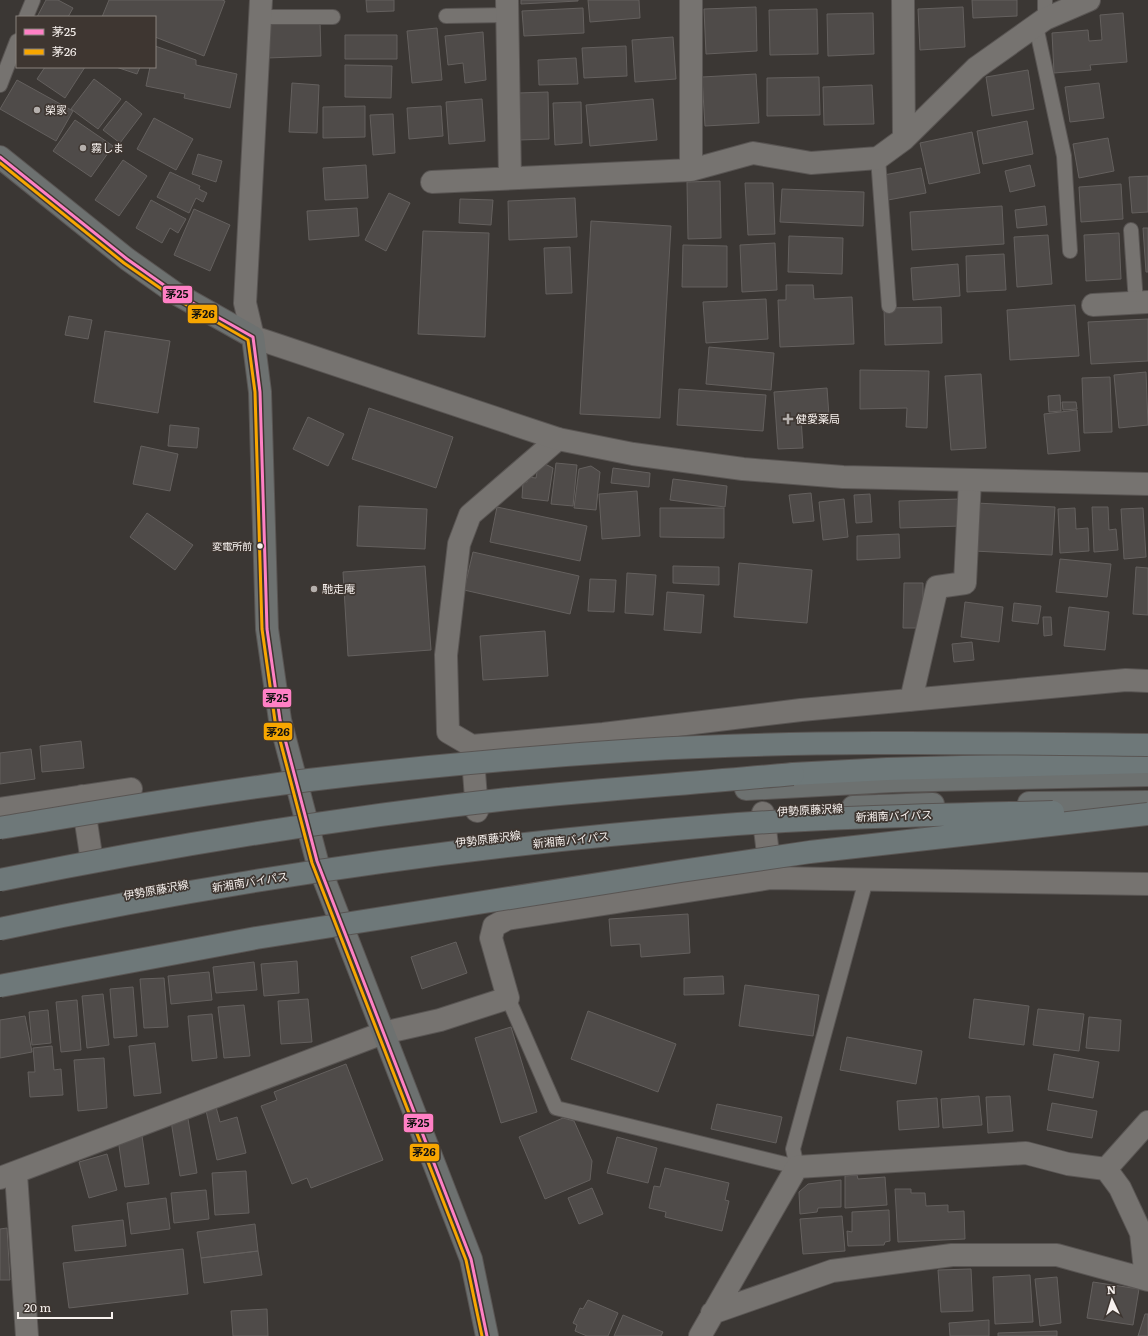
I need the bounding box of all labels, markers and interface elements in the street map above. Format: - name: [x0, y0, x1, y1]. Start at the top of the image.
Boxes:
- legend: [16, 16, 156, 68]
- text: 茅25: [52, 22, 76, 40]
- text: 茅26: [52, 42, 77, 60]
- place label: 榮家: [45, 101, 67, 117]
- marker: 榮家: [32, 105, 42, 115]
- place label: 霧しま: [91, 139, 124, 155]
- marker: 霧しま: [78, 143, 88, 153]
- line badge: 茅25: [162, 285, 193, 304]
- text: 茅25: [166, 285, 188, 301]
- line badge: 茅26: [187, 304, 218, 324]
- text: 茅26: [191, 305, 215, 321]
- place label: 健愛薬局: [796, 410, 840, 426]
- marker: 健愛薬局: [783, 414, 793, 424]
- place label: 変電所前: [212, 538, 252, 553]
- marker: 変電所前: [255, 541, 265, 551]
- place label: 馳走庵: [322, 580, 355, 596]
- marker: 馳走庵: [309, 584, 319, 594]
- line badge: 茅25: [262, 688, 292, 708]
- text: 茅25: [266, 689, 288, 705]
- line badge: 茅26: [263, 722, 293, 741]
- text: 茅26: [266, 723, 290, 739]
- street label: 伊勢原藤沢線: [777, 799, 843, 819]
- street label: 新湘南バイパス: [855, 806, 933, 824]
- street label: 伊勢原藤沢線: [454, 826, 522, 850]
- street label: 新湘南バイパス: [532, 827, 610, 851]
- street label: 新湘南バイパス: [211, 867, 289, 895]
- street label: 伊勢原藤沢線: [122, 875, 190, 903]
- line badge: 茅25: [403, 1113, 434, 1133]
- text: 茅25: [407, 1114, 429, 1130]
- line badge: 茅26: [409, 1143, 440, 1162]
- text: 茅26: [412, 1143, 436, 1159]
- north arrow: [1092, 1280, 1132, 1320]
- text: N: [1106, 1281, 1116, 1297]
- scale bar: [18, 1294, 112, 1320]
- text: 20 m: [24, 1298, 51, 1316]

